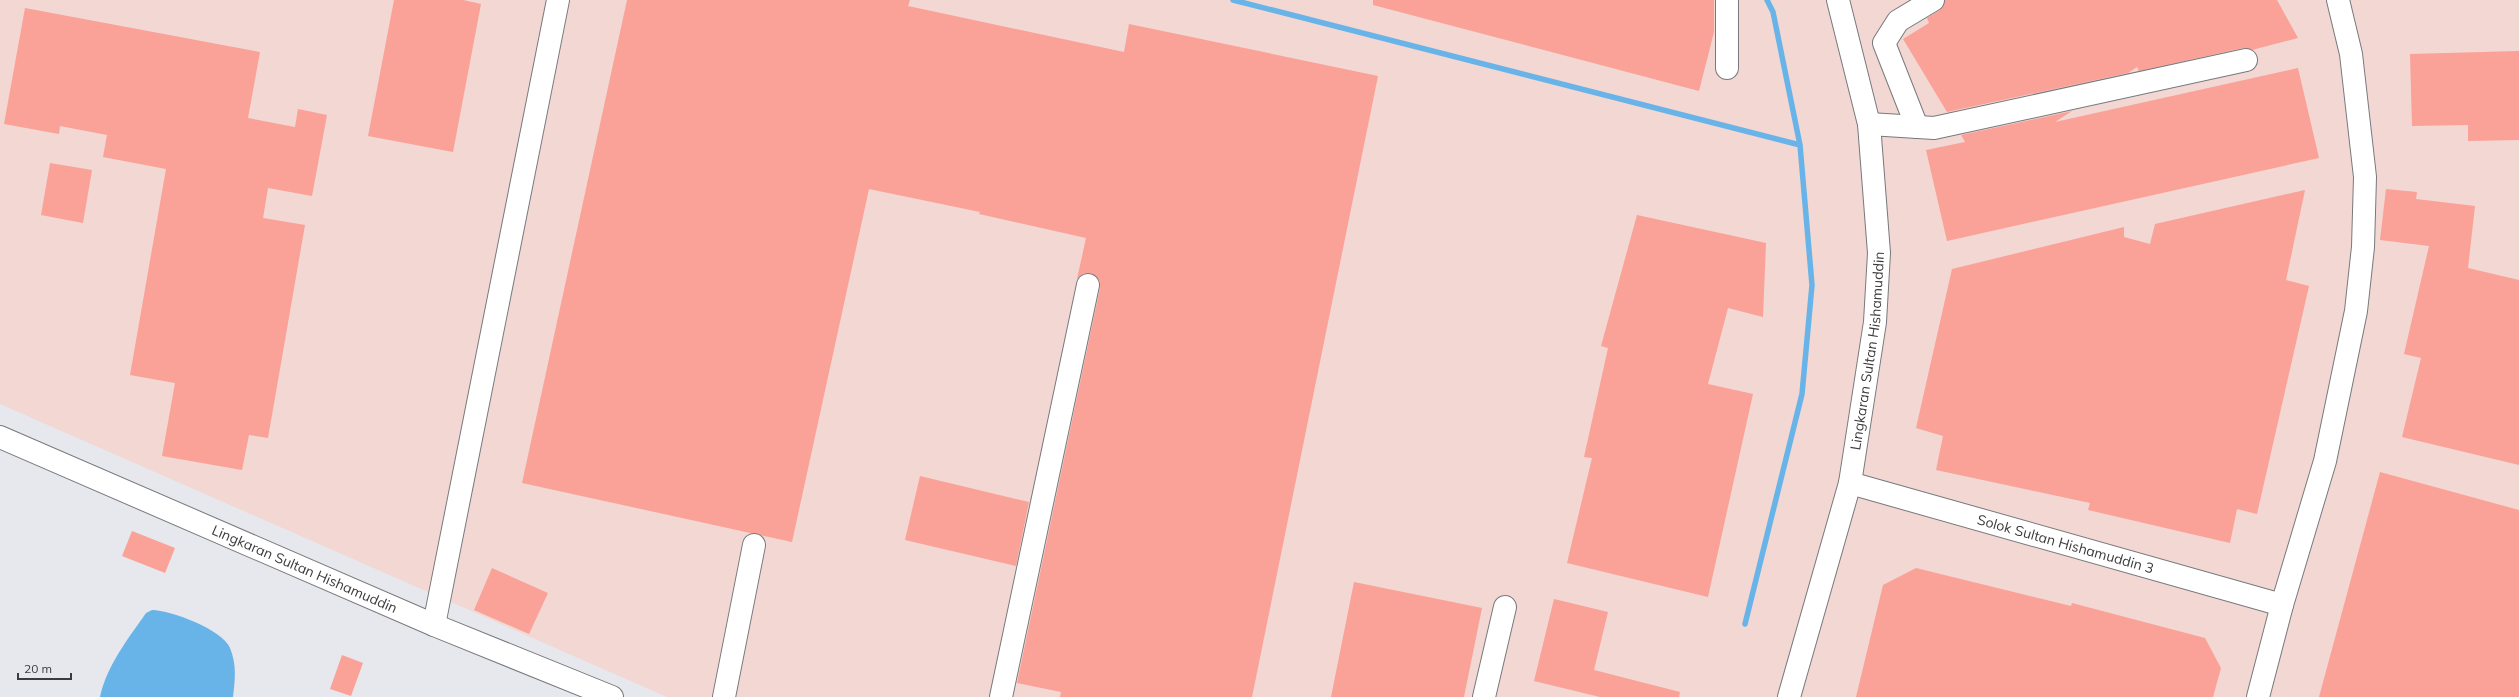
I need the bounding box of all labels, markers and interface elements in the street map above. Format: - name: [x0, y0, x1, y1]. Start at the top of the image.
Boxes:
- street label: Lingkaran Sultan Hishamuddin: [1846, 251, 1888, 451]
- street label: Solok Sultan Hishamuddin 3: [1975, 510, 2156, 577]
- street label: Lingkaran Sultan Hishamuddin: [209, 521, 400, 617]
- scale bar: [18, 655, 71, 681]
- text: 20 m: [24, 661, 52, 676]

